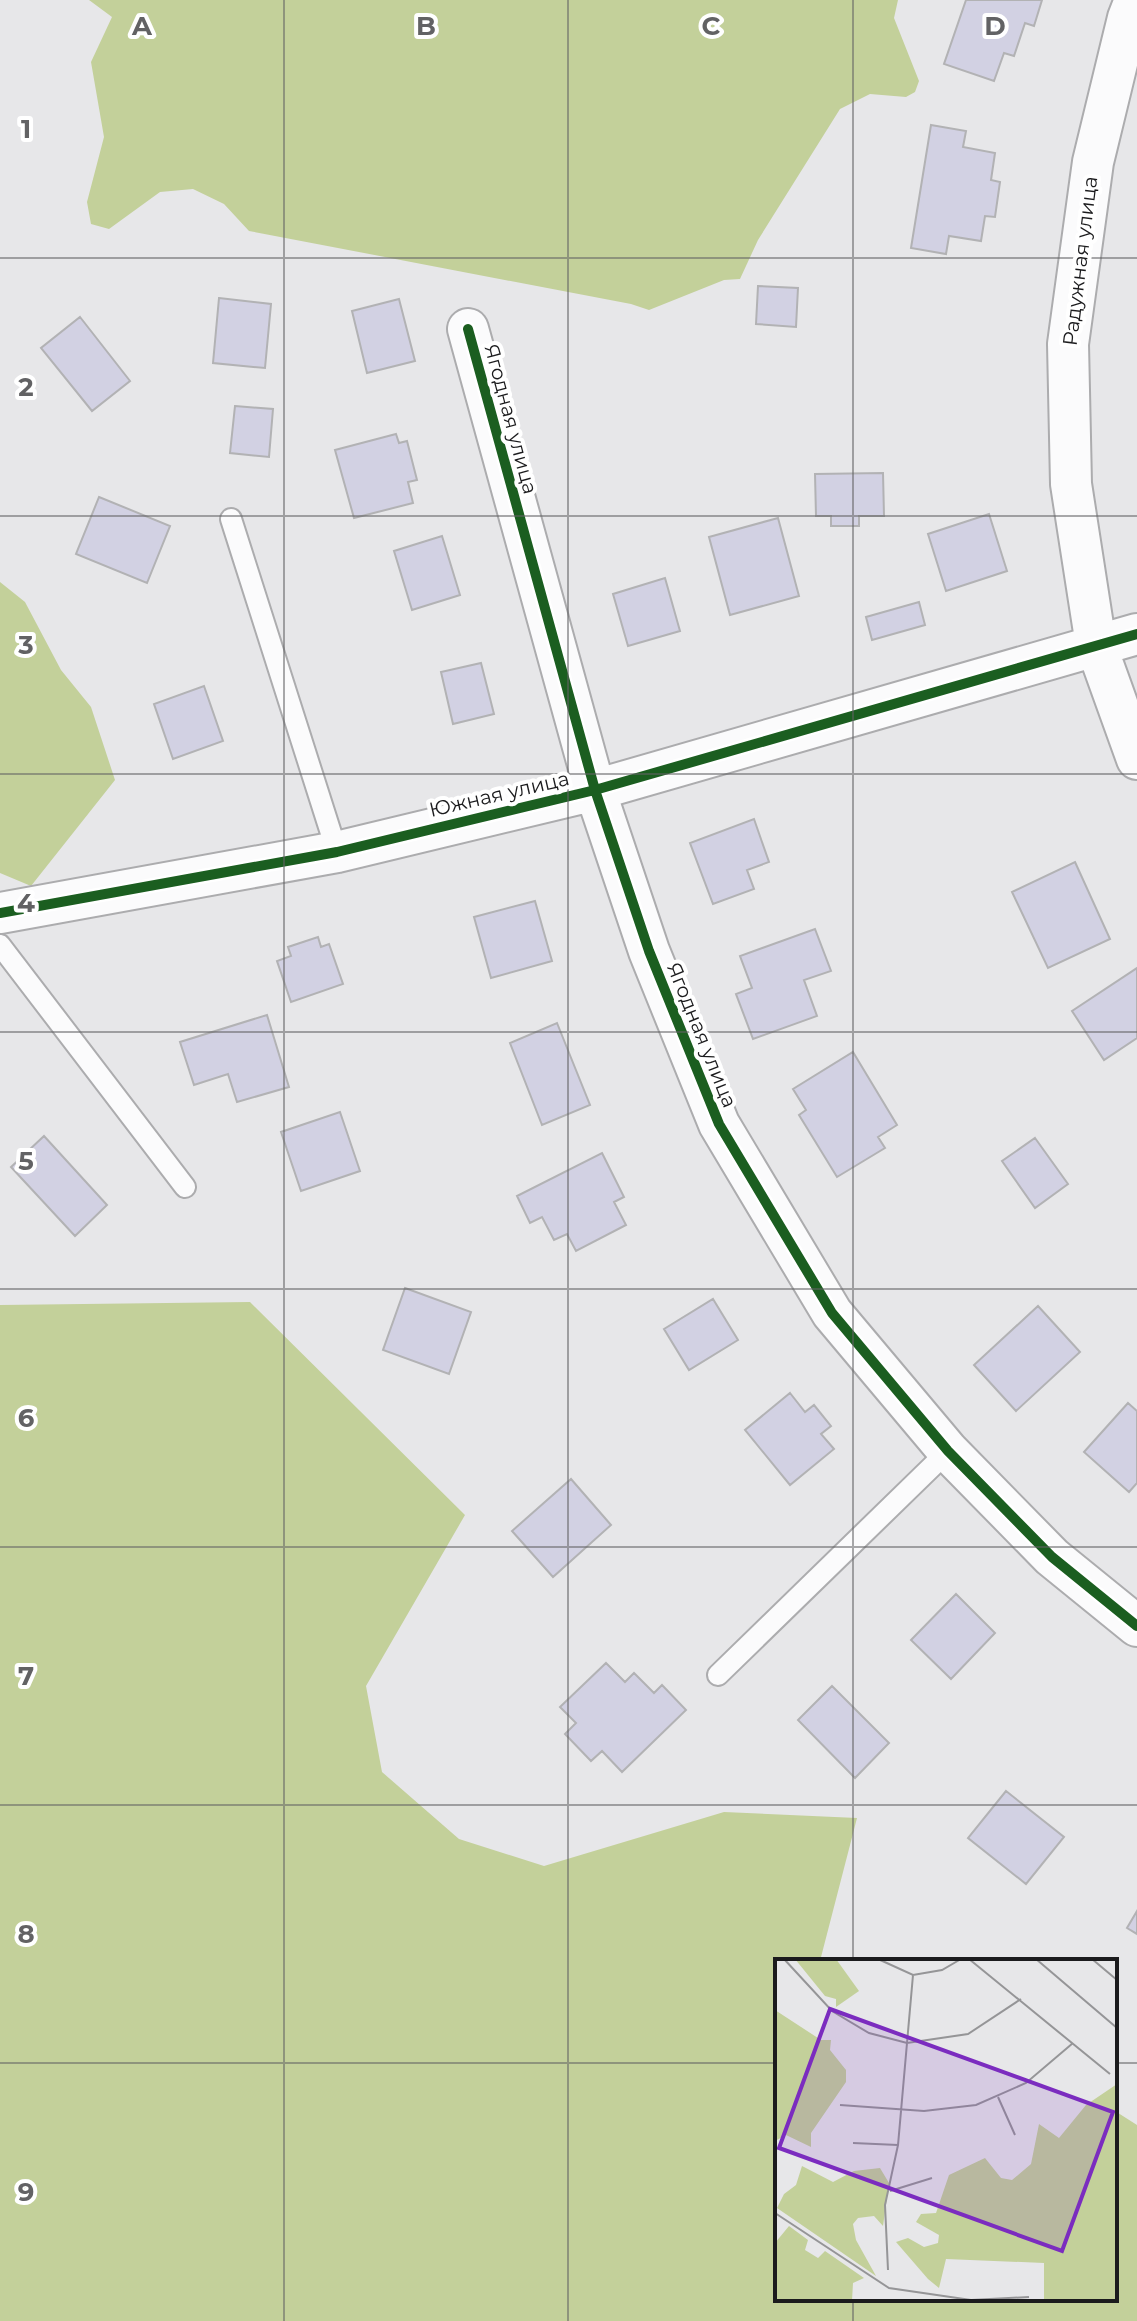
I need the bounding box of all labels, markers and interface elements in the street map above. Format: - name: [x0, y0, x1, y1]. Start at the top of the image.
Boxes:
- text: A: [131, 10, 153, 42]
- text: B: [416, 10, 436, 42]
- text: C: [702, 10, 721, 42]
- text: D: [984, 10, 1006, 42]
- text: 1: [21, 113, 31, 145]
- street label: Радужная улица: [1058, 175, 1102, 347]
- street label: Ягодная улица: [479, 341, 543, 497]
- text: 2: [18, 371, 34, 403]
- text: 3: [17, 629, 34, 661]
- street label: Южная улица: [427, 766, 571, 822]
- text: 4: [17, 887, 35, 919]
- street label: Ягодная улица: [662, 959, 742, 1111]
- text: 5: [18, 1145, 34, 1177]
- text: 6: [18, 1402, 35, 1434]
- text: 7: [18, 1660, 34, 1692]
- text: 8: [17, 1918, 35, 1950]
- inset map: [775, 1959, 1117, 2301]
- text: 9: [18, 2176, 34, 2208]

